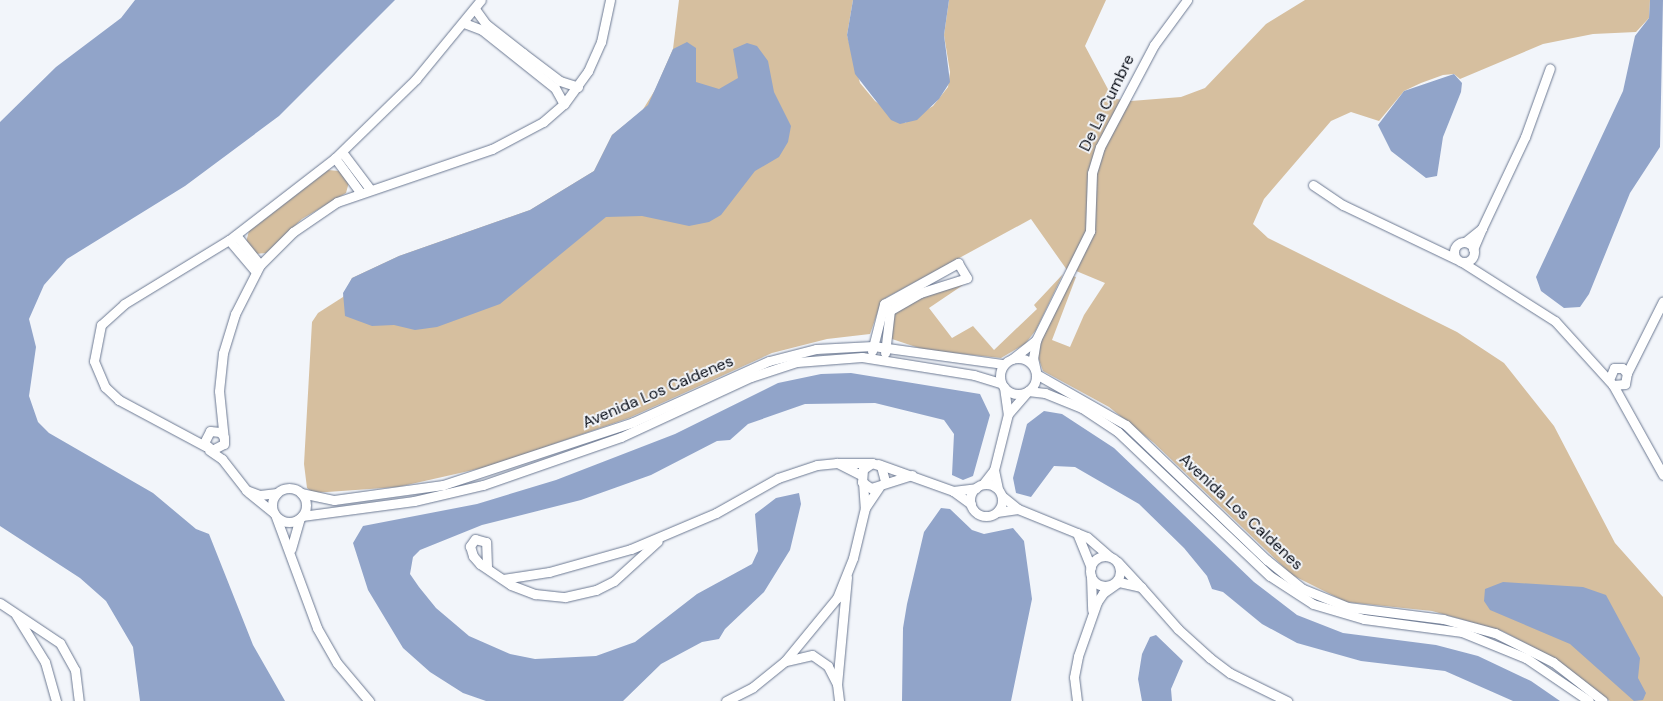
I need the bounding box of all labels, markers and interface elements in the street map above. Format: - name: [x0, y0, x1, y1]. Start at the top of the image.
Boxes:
- street label: De La Cumbre: [1075, 51, 1139, 155]
- street label: Avenida Los Caldenes: [580, 352, 736, 432]
- street label: Avenida Los Caldenes: [1175, 450, 1307, 574]

